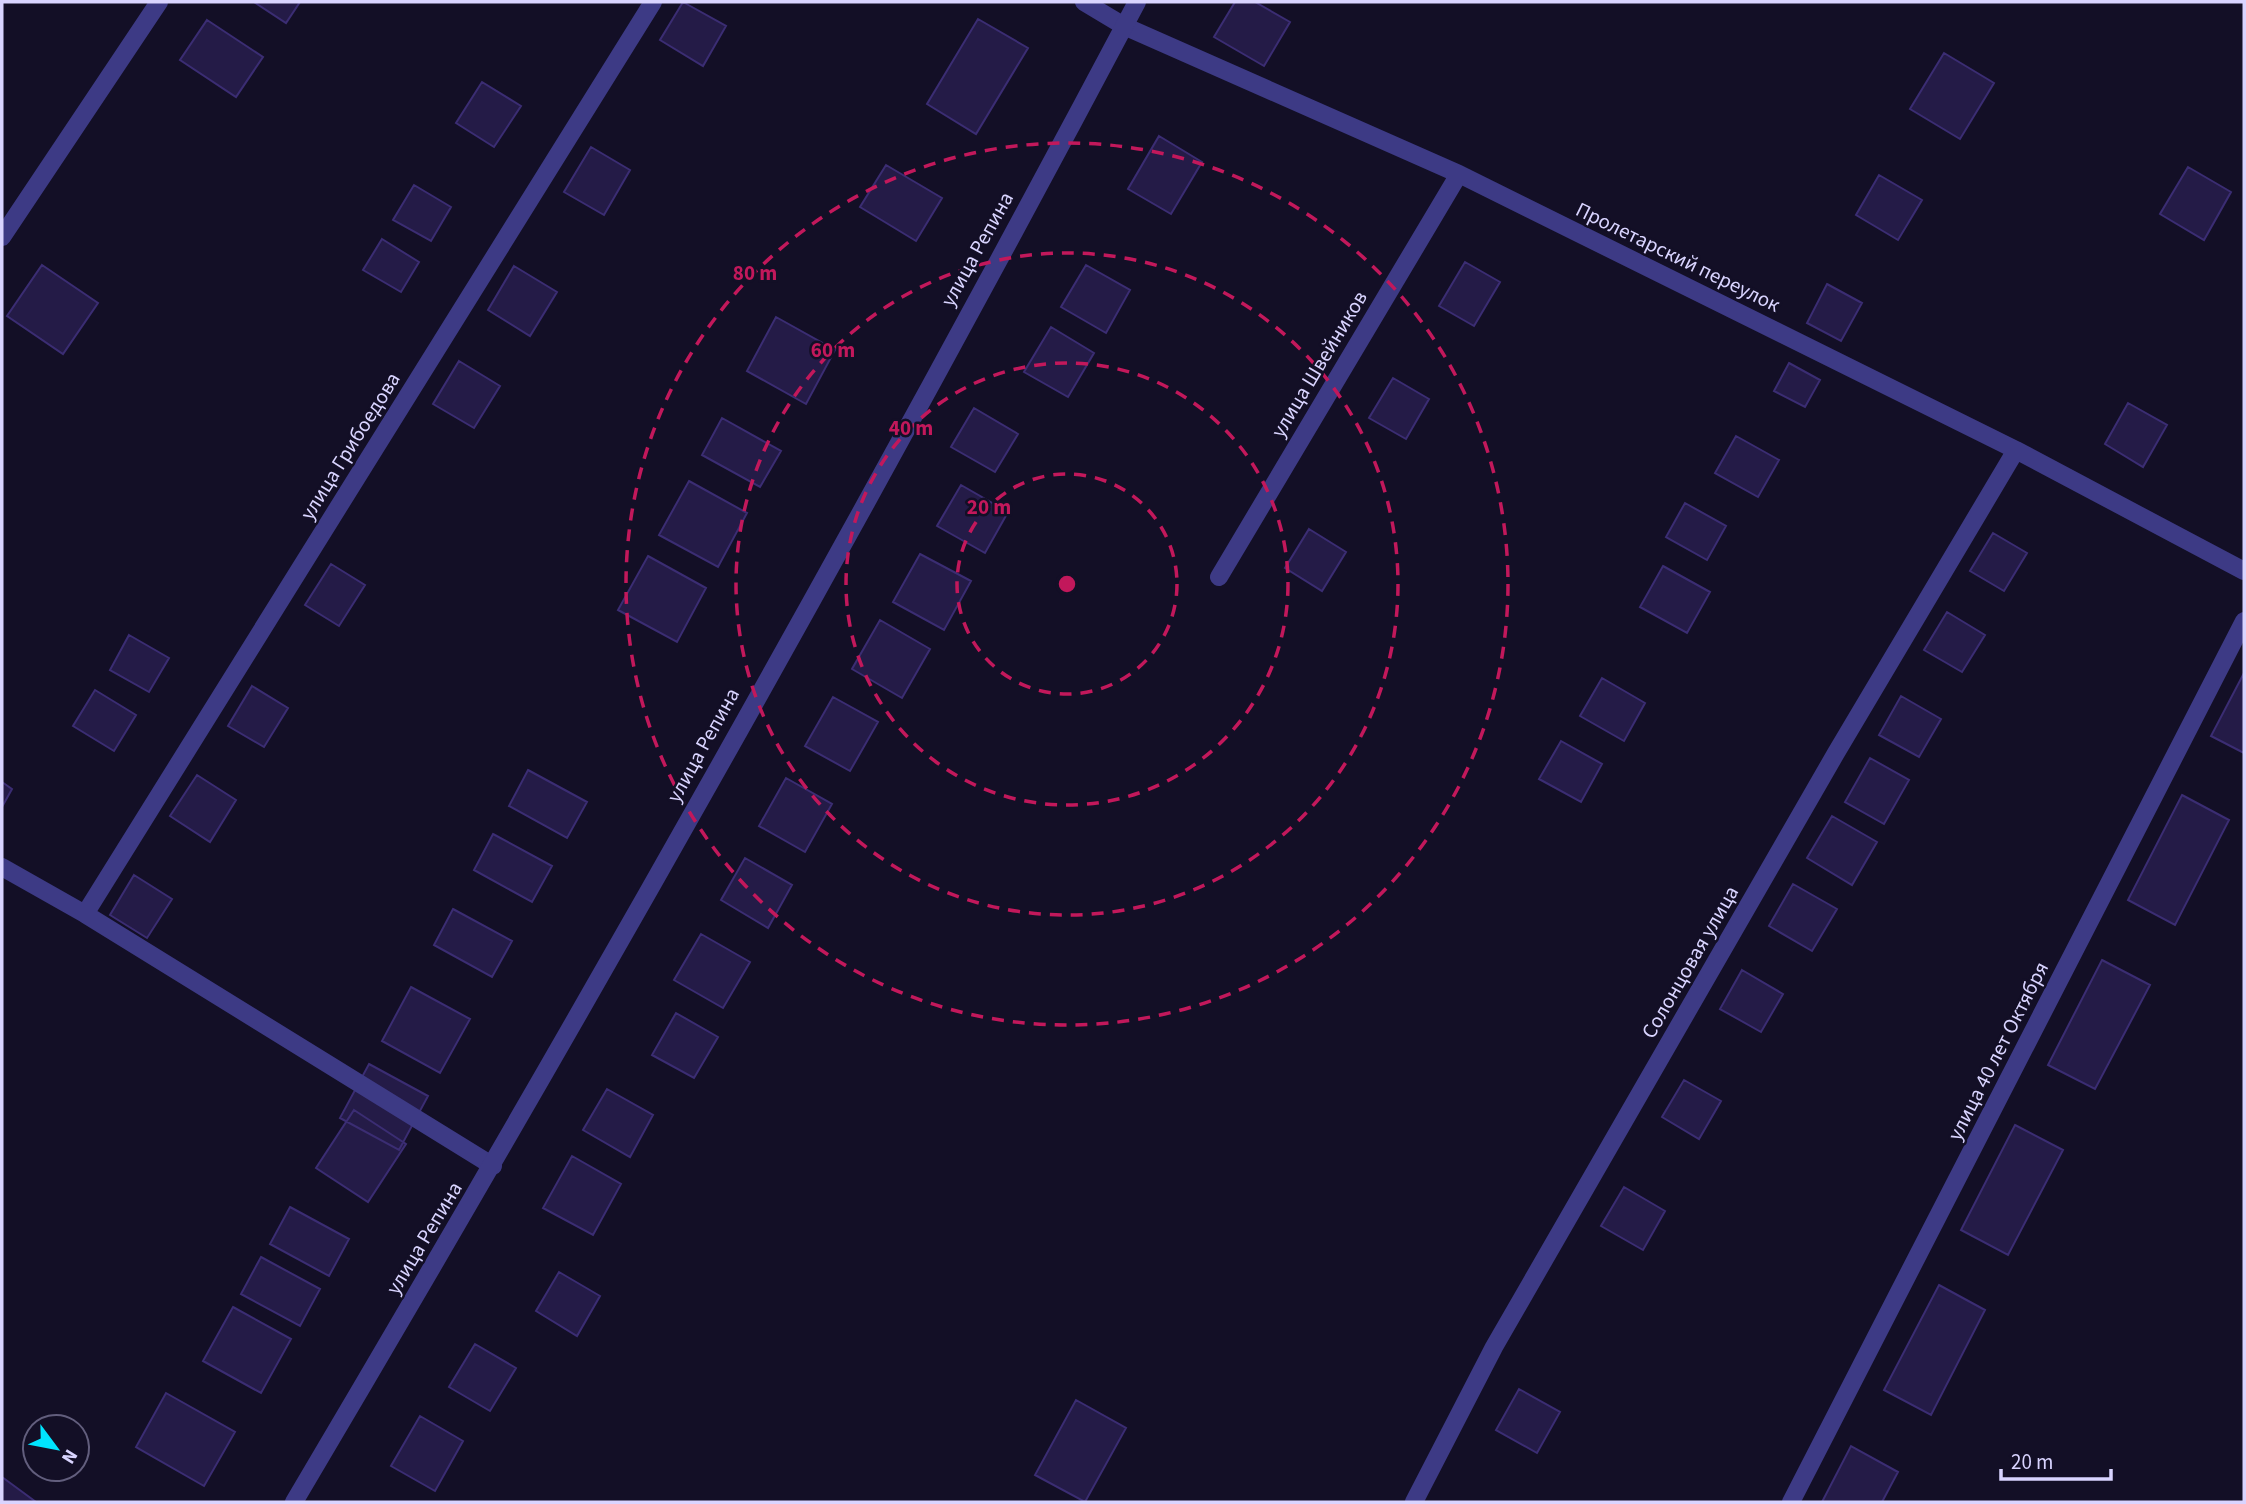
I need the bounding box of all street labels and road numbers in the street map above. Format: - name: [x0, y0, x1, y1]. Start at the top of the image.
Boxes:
- street label: улица Репина: [933, 186, 1021, 312]
- street label: Пролетарский переулок: [1571, 194, 1786, 320]
- street label: улица Швейников: [1263, 285, 1375, 443]
- street label: улица Грибоедова: [292, 366, 408, 526]
- street label: улица Репина: [659, 682, 747, 808]
- street label: Солонцовая улица: [1634, 880, 1746, 1044]
- street label: улица 40 лет Октября: [1940, 956, 2056, 1146]
- street label: улица Репина: [378, 1176, 470, 1300]

